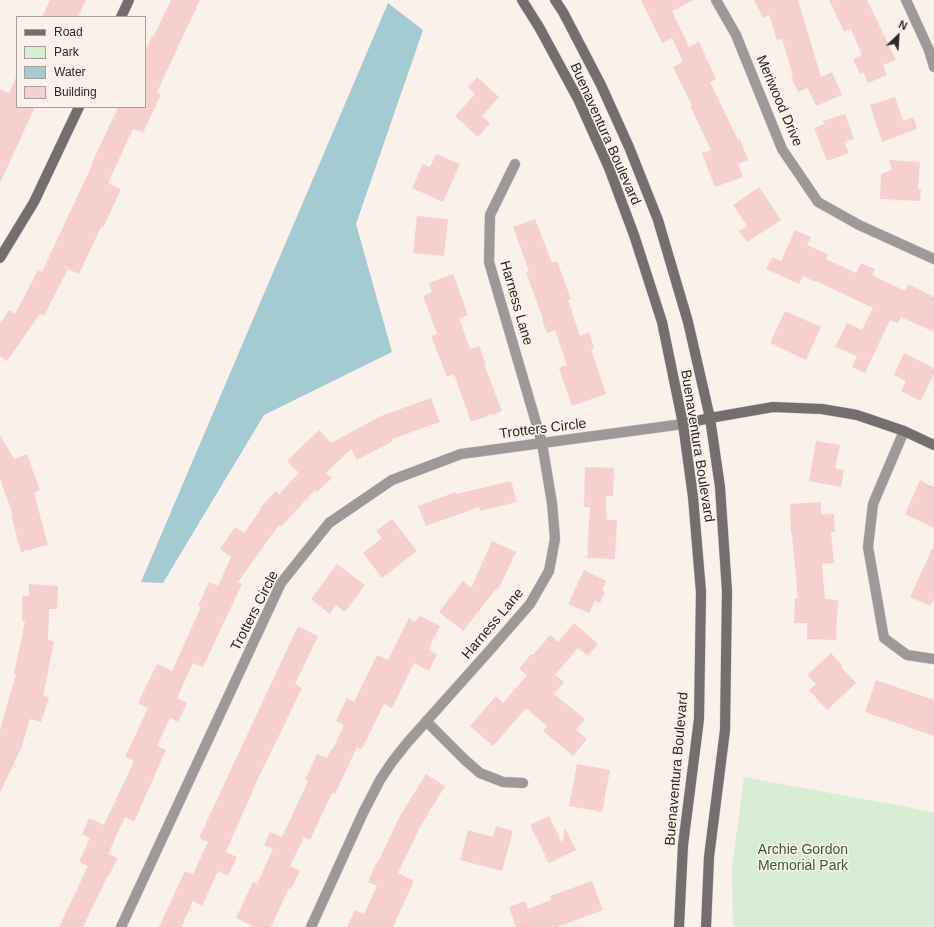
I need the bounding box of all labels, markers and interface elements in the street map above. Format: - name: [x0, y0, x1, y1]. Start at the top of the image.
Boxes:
- legend: [16, 16, 146, 108]
- north arrow: [878, 16, 918, 56]
- text: N: [897, 18, 909, 32]
- text: Road: [54, 25, 83, 39]
- text: Park: [54, 45, 79, 59]
- street label: Meriwood Drive: [752, 53, 806, 149]
- street label: Buenaventura Boulevard: [566, 60, 644, 208]
- text: Water: [54, 65, 86, 79]
- text: Building: [54, 85, 97, 99]
- street label: Harness Lane: [496, 259, 536, 347]
- street label: Buenaventura Boulevard: [677, 369, 717, 523]
- street label: Trotters Circle: [499, 415, 587, 443]
- street label: Trotters Circle: [228, 568, 282, 654]
- street label: Harness Lane: [459, 585, 527, 663]
- street label: Buenaventura Boulevard: [662, 692, 692, 846]
- park label: Archie Gordon Memorial Park: [758, 842, 848, 874]

